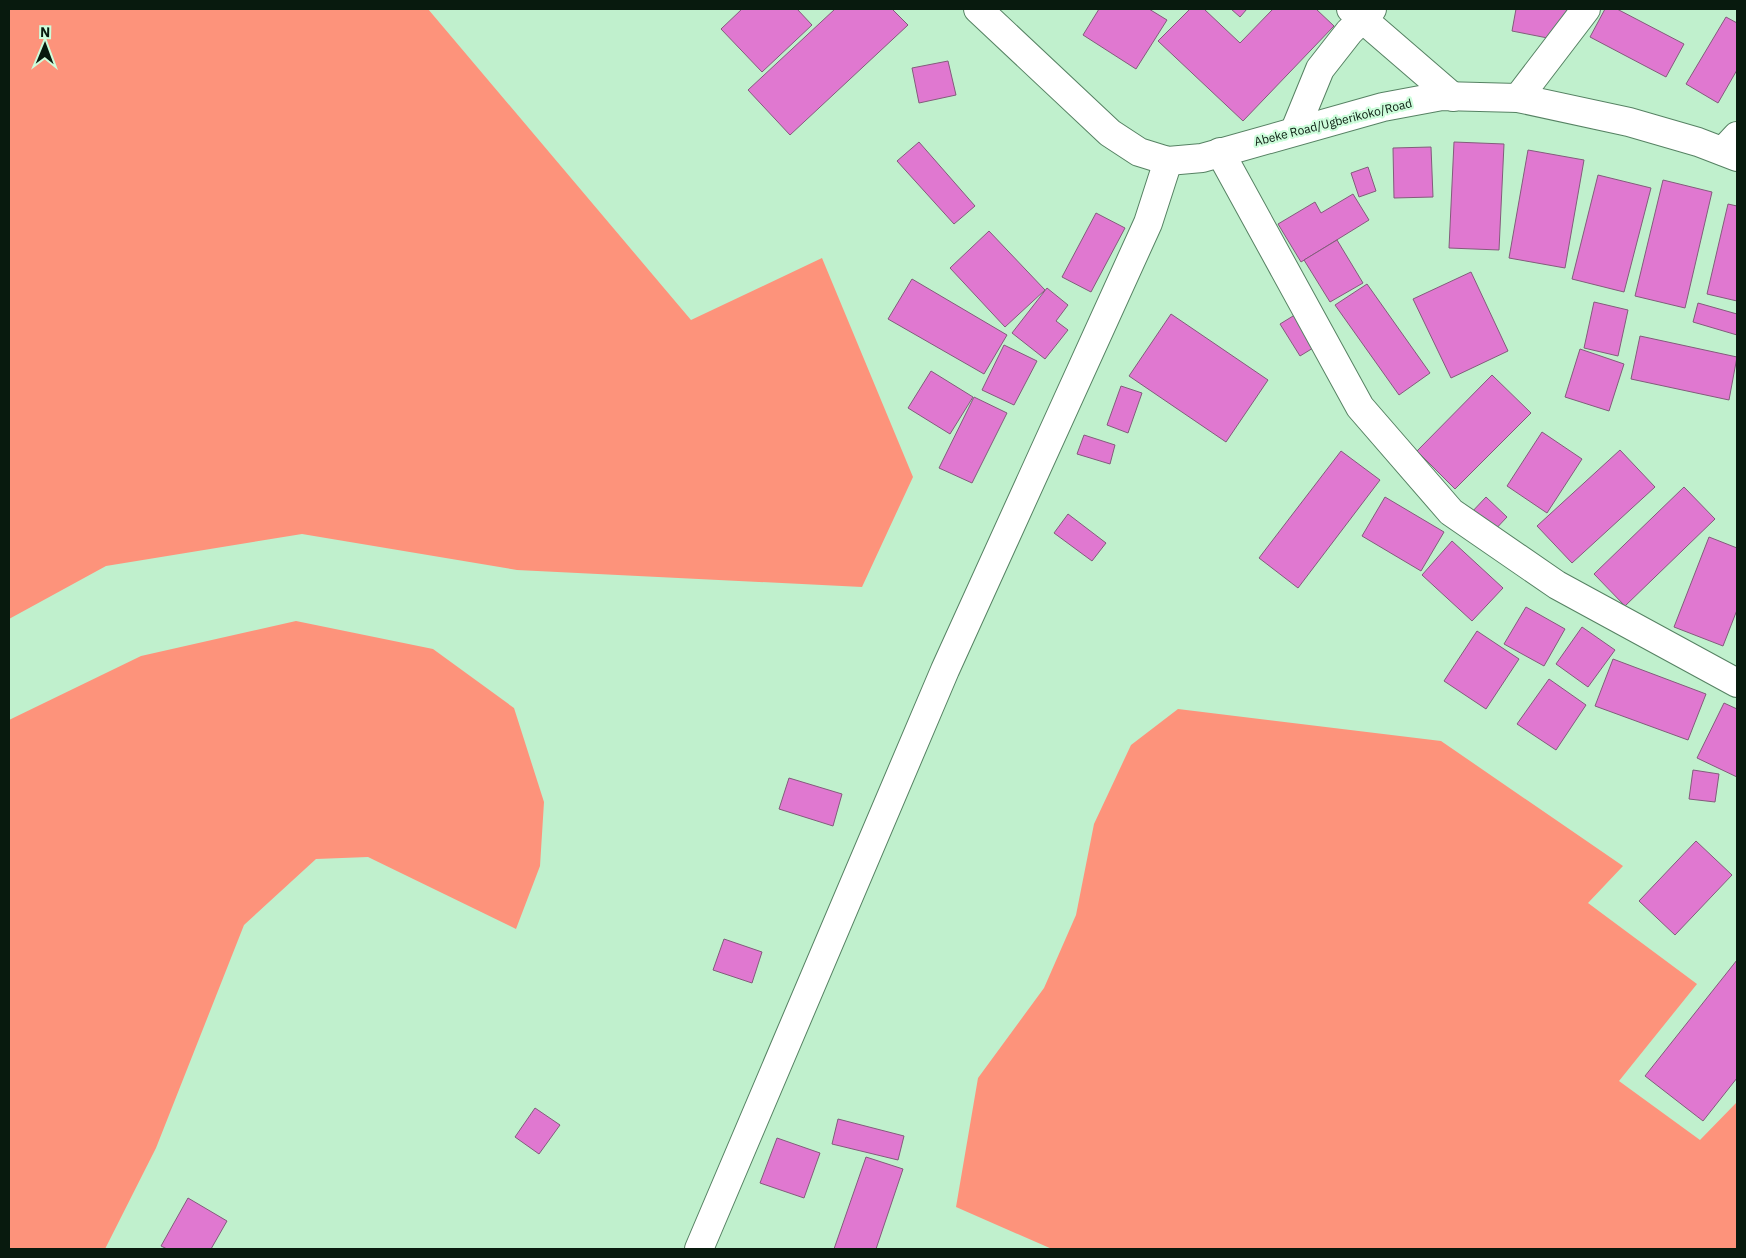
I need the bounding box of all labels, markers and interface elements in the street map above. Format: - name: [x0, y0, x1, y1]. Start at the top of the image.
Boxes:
- north arrow: [20, 20, 70, 70]
- text: N: [40, 23, 50, 41]
- street label: Abeke Road/Ugberikoko/Road: [1253, 95, 1413, 149]

